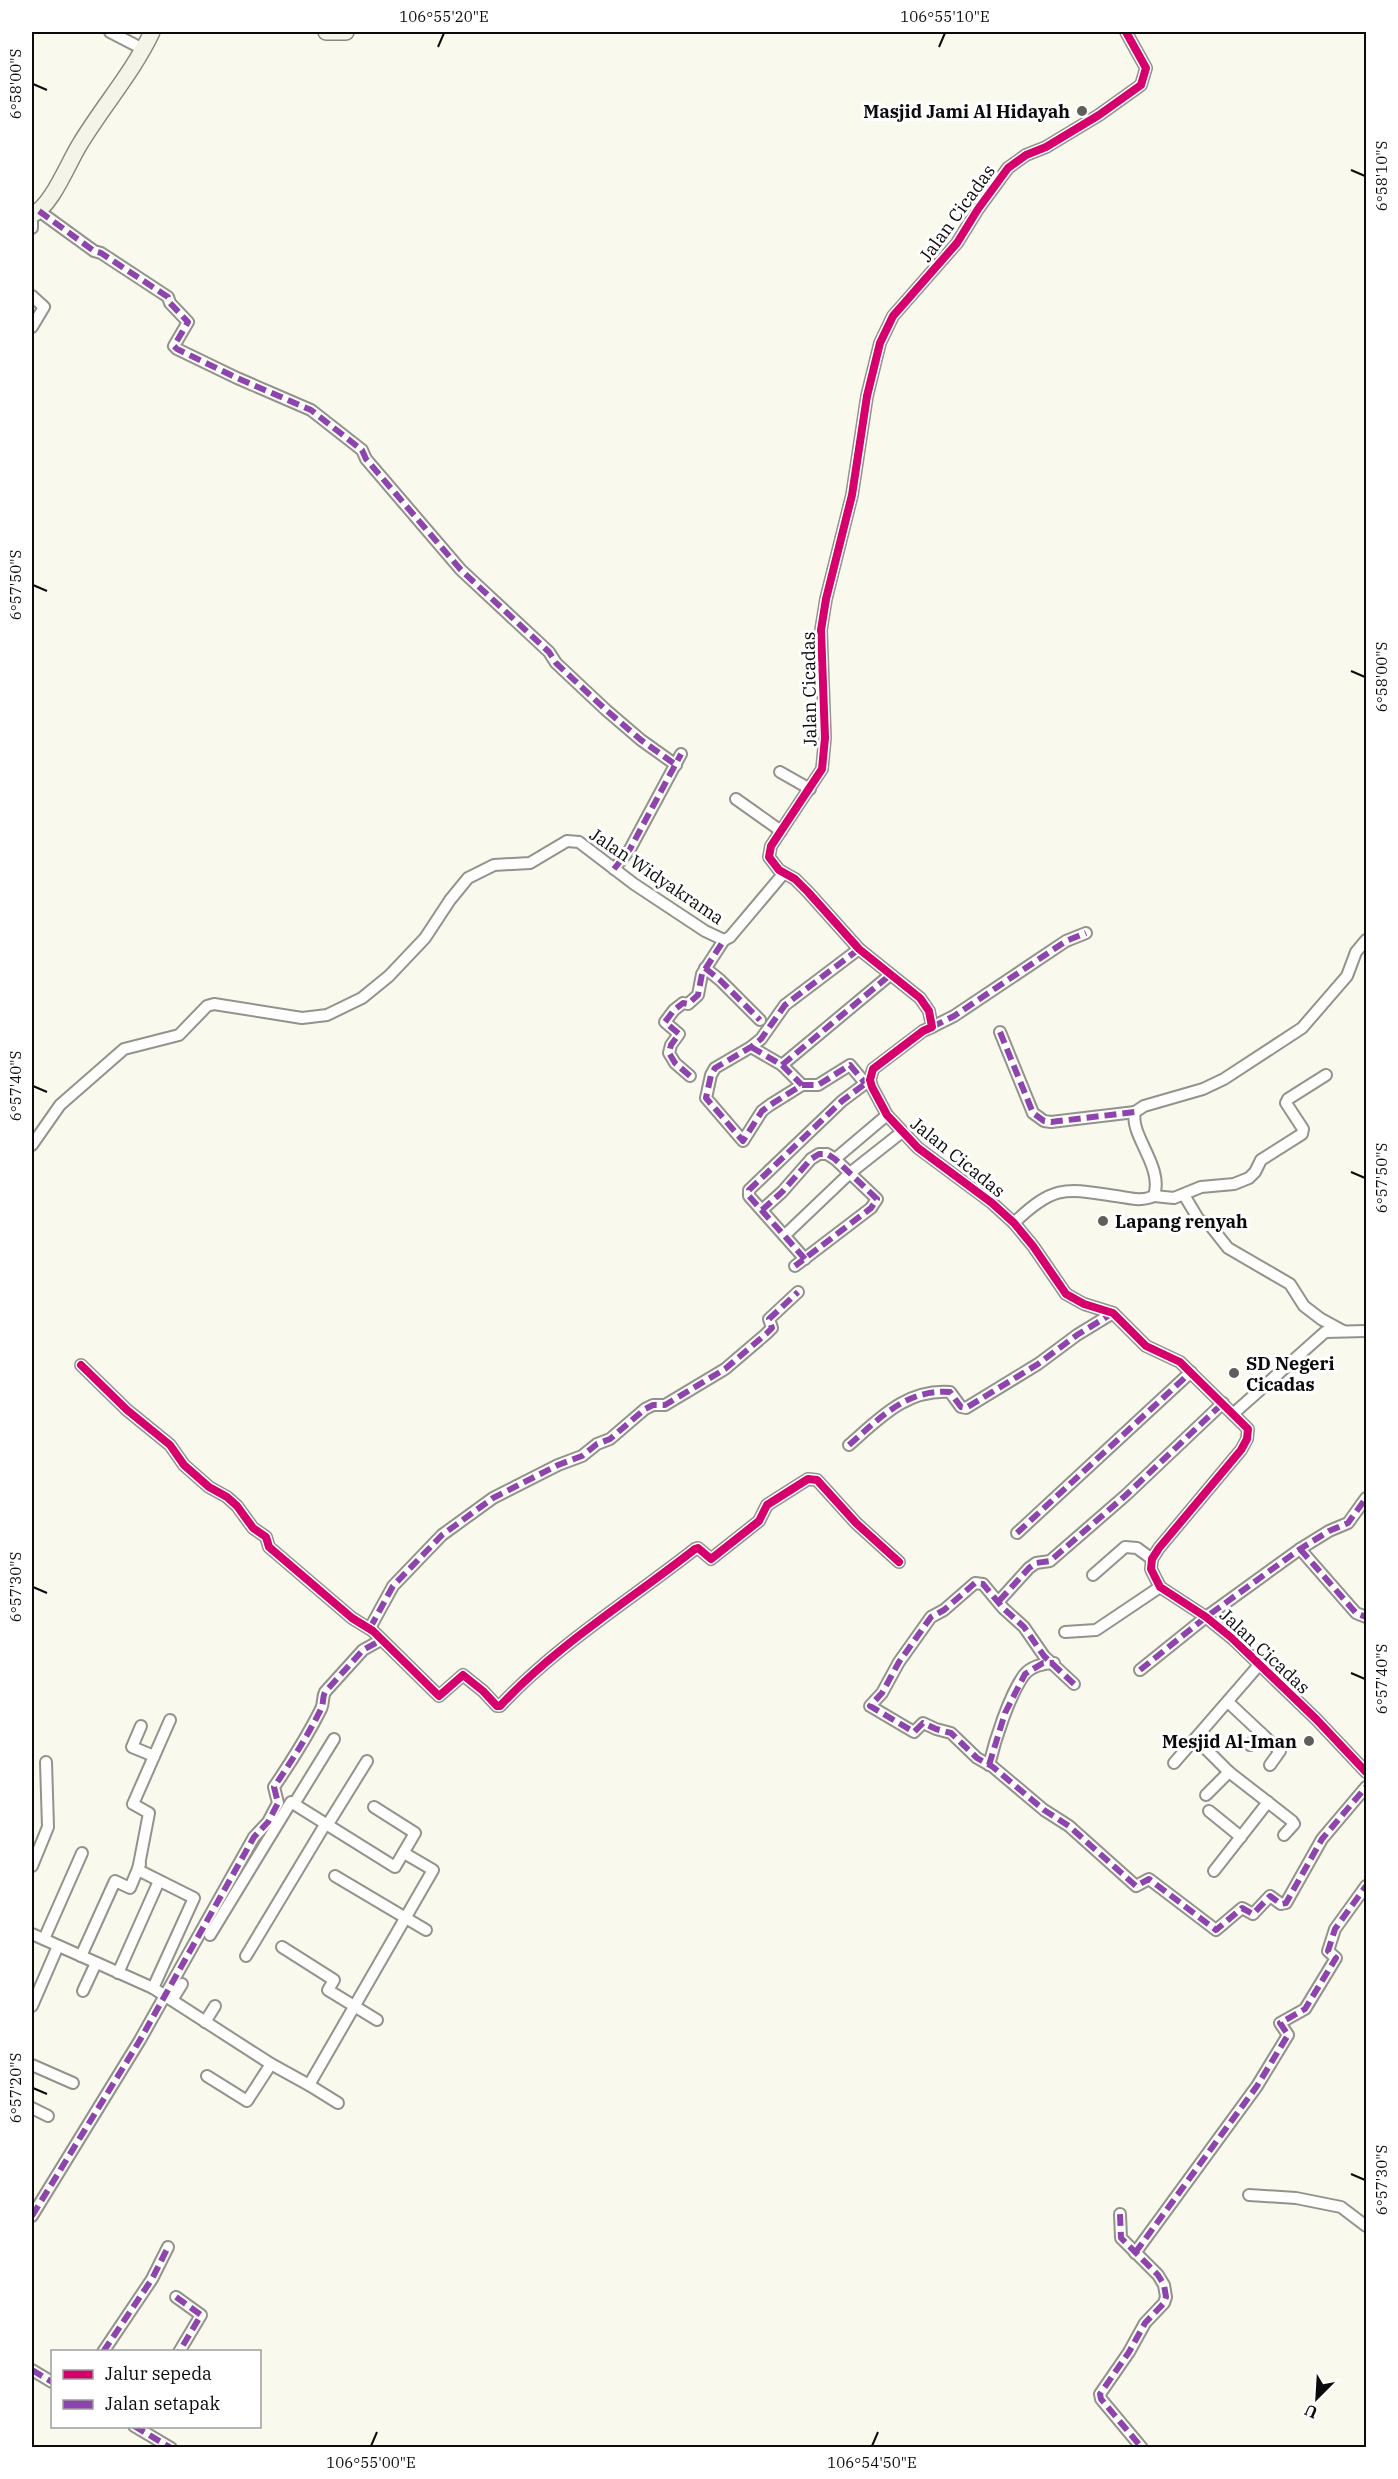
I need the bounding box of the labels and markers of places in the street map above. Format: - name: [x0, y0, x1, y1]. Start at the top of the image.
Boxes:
- place label: Masjid Jami Al Hidayah: [863, 100, 1070, 123]
- marker: Masjid Jami Al Hidayah: [1075, 104, 1089, 118]
- place label: Lapang renyah: [1115, 1210, 1248, 1233]
- marker: Lapang renyah: [1096, 1214, 1110, 1228]
- place label: SD Negeri Cicadas: [1246, 1352, 1334, 1396]
- marker: SD Negeri Cicadas: [1227, 1366, 1241, 1380]
- place label: Mesjid Al-Iman: [1162, 1730, 1297, 1753]
- marker: Mesjid Al-Iman: [1302, 1734, 1316, 1748]

